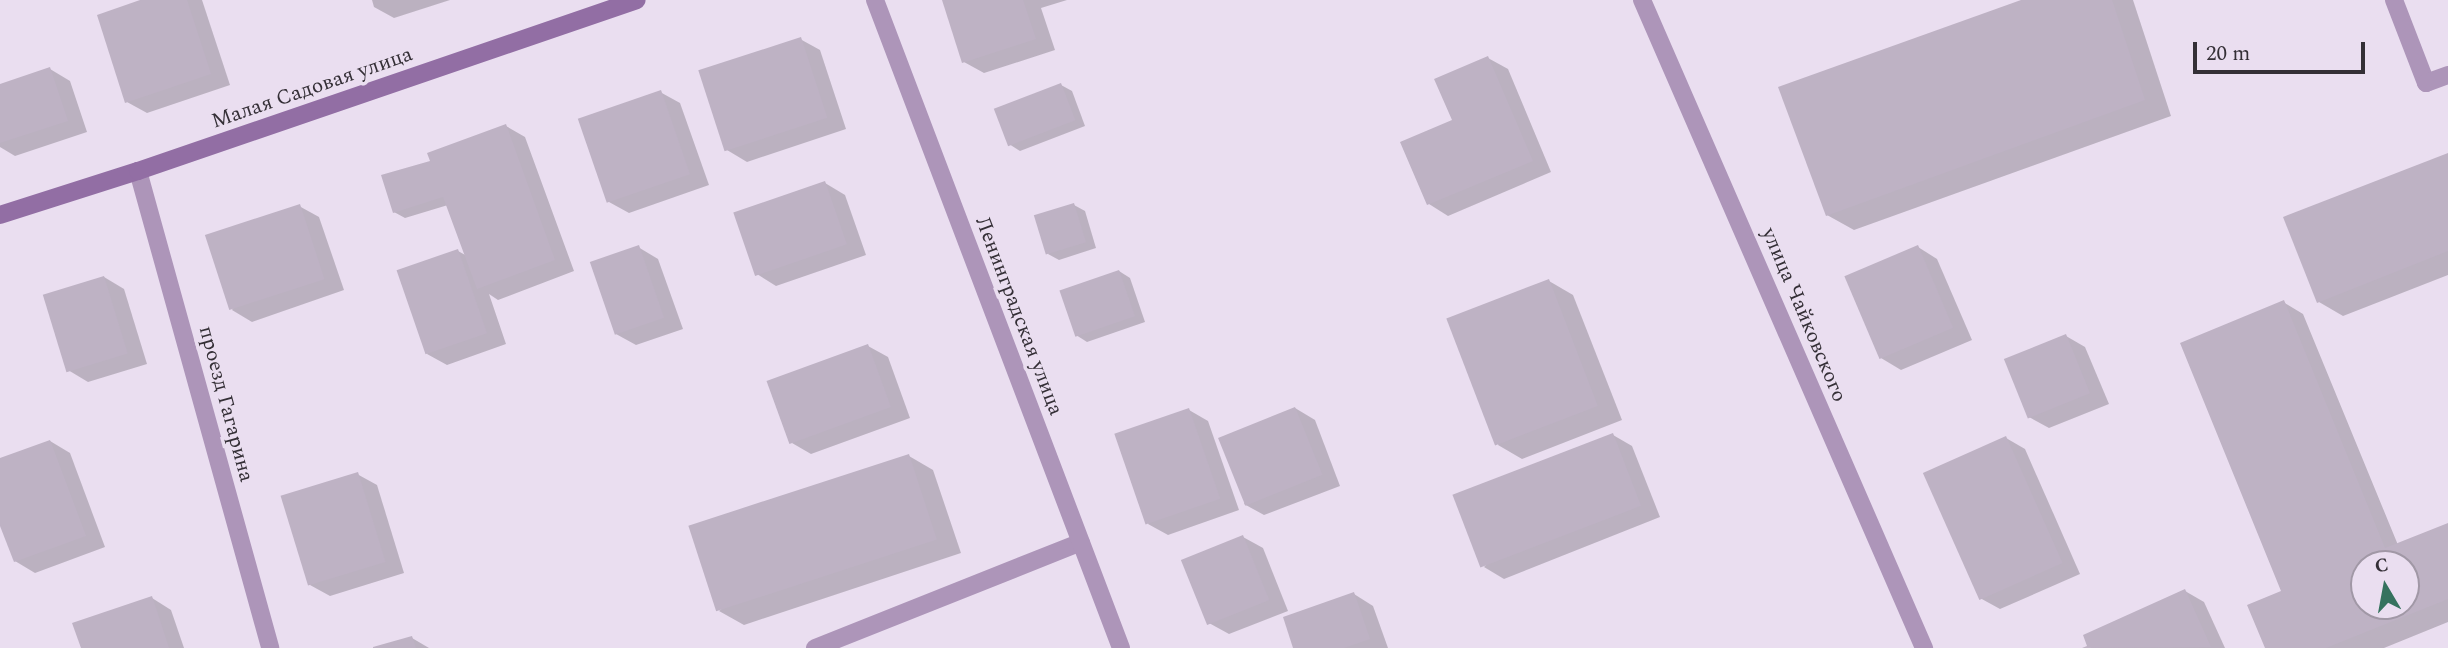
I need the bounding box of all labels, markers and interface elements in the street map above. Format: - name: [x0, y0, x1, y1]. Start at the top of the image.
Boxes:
- scale bar: [2196, 28, 2368, 72]
- text: 20 m: [2206, 38, 2250, 70]
- street label: Малая Садовая улица: [208, 42, 416, 134]
- street label: Ленинградская улица: [969, 213, 1069, 419]
- street label: улица Чайковского: [1756, 224, 1852, 406]
- street label: проезд Гагарина: [193, 323, 259, 485]
- north arrow: [2350, 550, 2420, 620]
- text: С: [2372, 550, 2391, 581]

